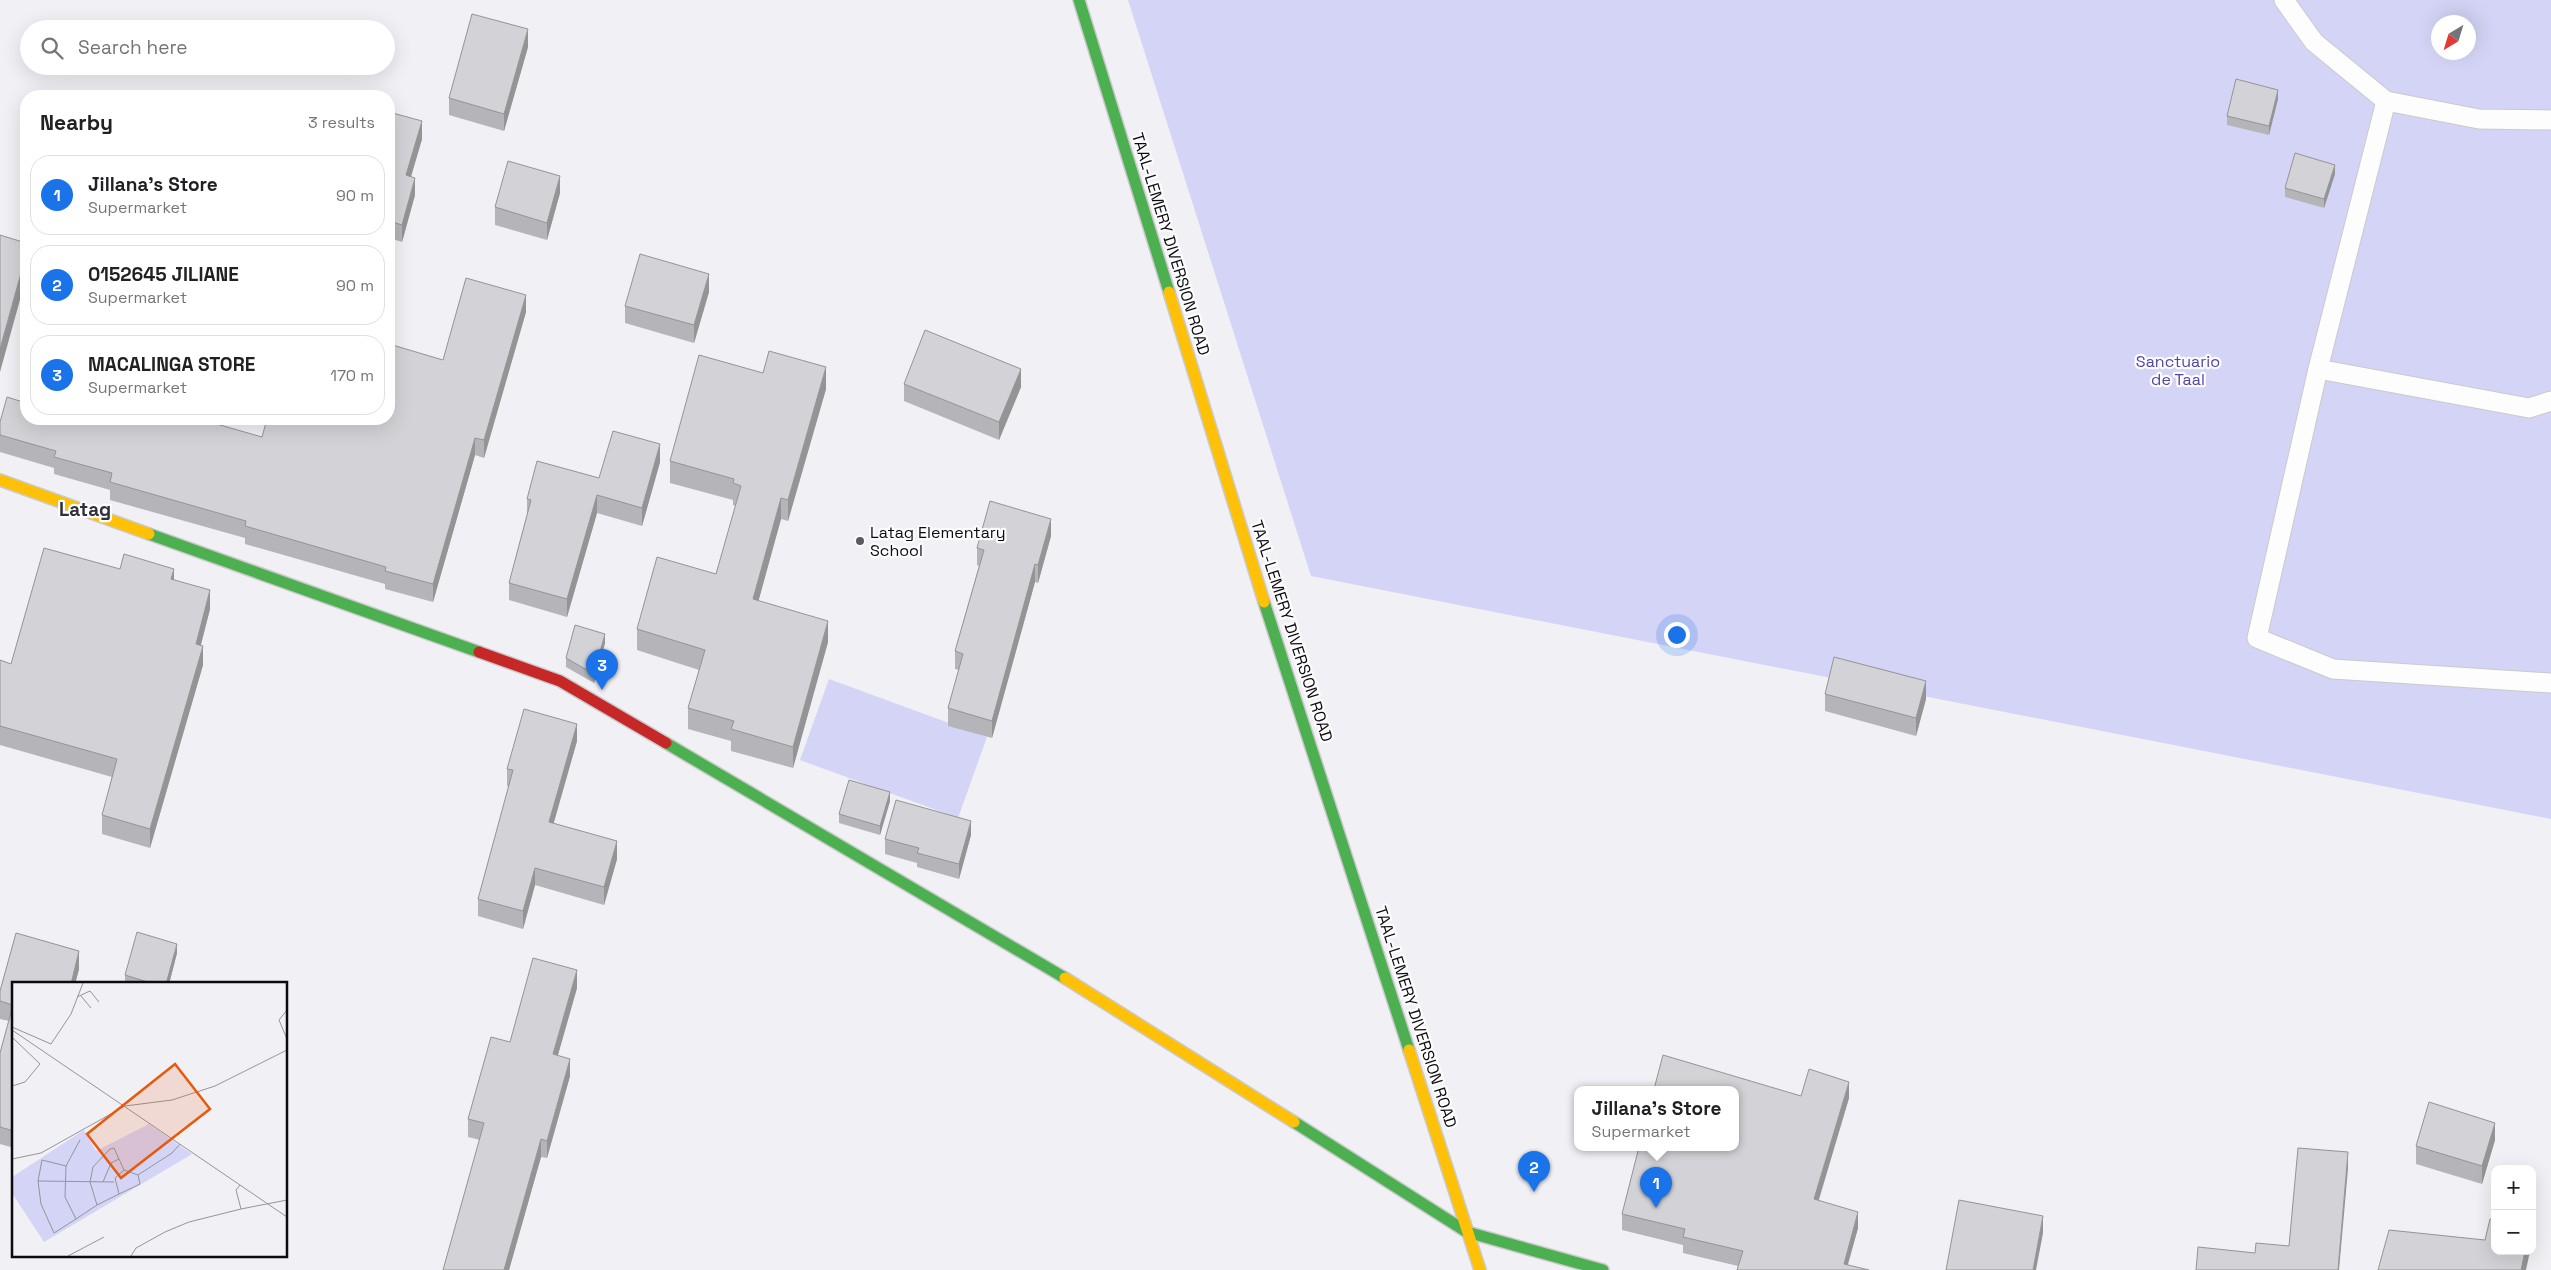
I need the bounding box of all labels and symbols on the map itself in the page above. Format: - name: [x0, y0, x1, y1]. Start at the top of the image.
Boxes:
- north arrow: [2431, 15, 2476, 60]
- street label: TAAL-LEMERY DIVERSION ROAD: [1127, 130, 1215, 358]
- park label: Sanctuario de Taal: [2136, 351, 2220, 390]
- district label: Latag: [59, 497, 111, 522]
- street label: TAAL-LEMERY DIVERSION ROAD: [1246, 518, 1338, 744]
- place label: Latag Elementary School: [870, 522, 1006, 561]
- marker: Latag Elementary School: [854, 535, 866, 547]
- your location: [1664, 622, 1690, 648]
- pin: 3: [586, 649, 618, 690]
- street label: TAAL-LEMERY DIVERSION ROAD: [1370, 904, 1462, 1130]
- inset map: [12, 982, 288, 1258]
- pin: 2: [1518, 1151, 1550, 1192]
- pin: 1: [1640, 1167, 1672, 1208]

